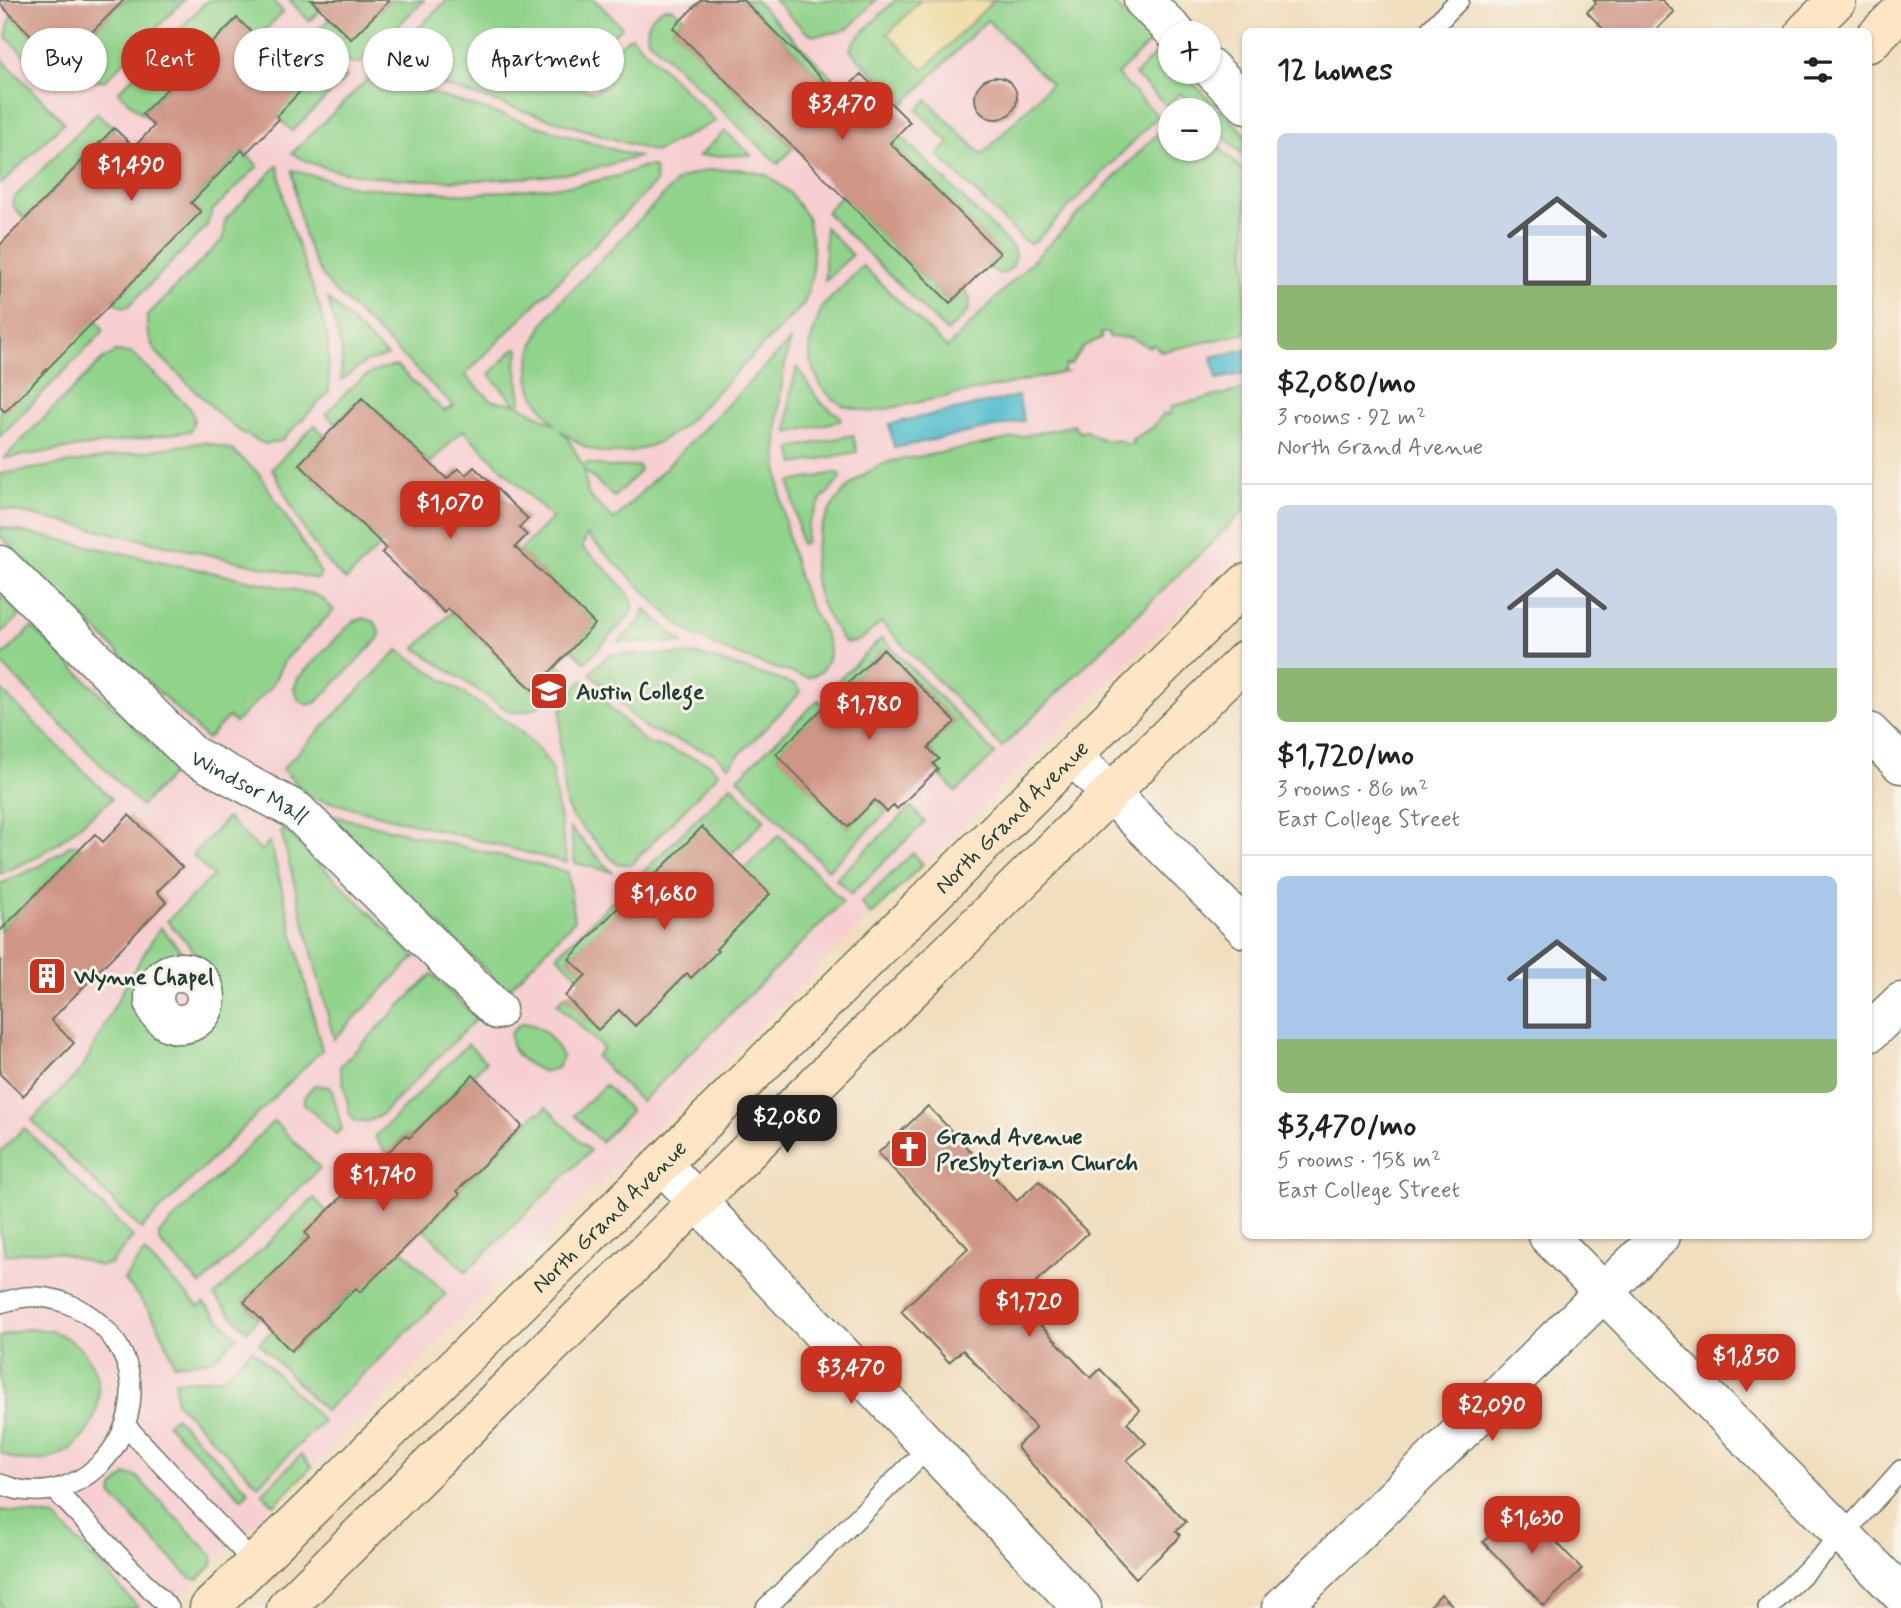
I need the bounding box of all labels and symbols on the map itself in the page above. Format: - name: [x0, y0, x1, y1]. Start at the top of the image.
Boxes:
- pin: $3,470: [785, 82, 899, 142]
- pin: $1,490: [74, 144, 188, 203]
- pin: $1,070: [393, 482, 507, 541]
- school or university icon: Austin College: [528, 670, 570, 712]
- place label: Austin College: [576, 678, 705, 711]
- pin: $1,780: [812, 682, 926, 742]
- street label: North Grand Avenue: [929, 735, 1096, 901]
- street label: Windsor Mall: [185, 744, 315, 832]
- pin: $1,680: [607, 872, 721, 932]
- building icon: Wynne Chapel: [26, 955, 68, 997]
- place label: Wynne Chapel: [73, 963, 214, 993]
- pin: $2,080: [730, 1096, 844, 1155]
- place label: Grand Avenue Presbyterian Church: [936, 1123, 1138, 1179]
- church icon: Grand Avenue Presbyterian Church: [888, 1128, 930, 1170]
- street label: North Grand Avenue: [526, 1134, 694, 1300]
- pin: $1,740: [326, 1154, 440, 1213]
- pin: $1,720: [972, 1280, 1086, 1339]
- pin: $1,850: [1689, 1334, 1803, 1394]
- pin: $3,470: [794, 1346, 908, 1406]
- pin: $2,090: [1435, 1384, 1549, 1443]
- pin: $1,630: [1475, 1496, 1589, 1556]

